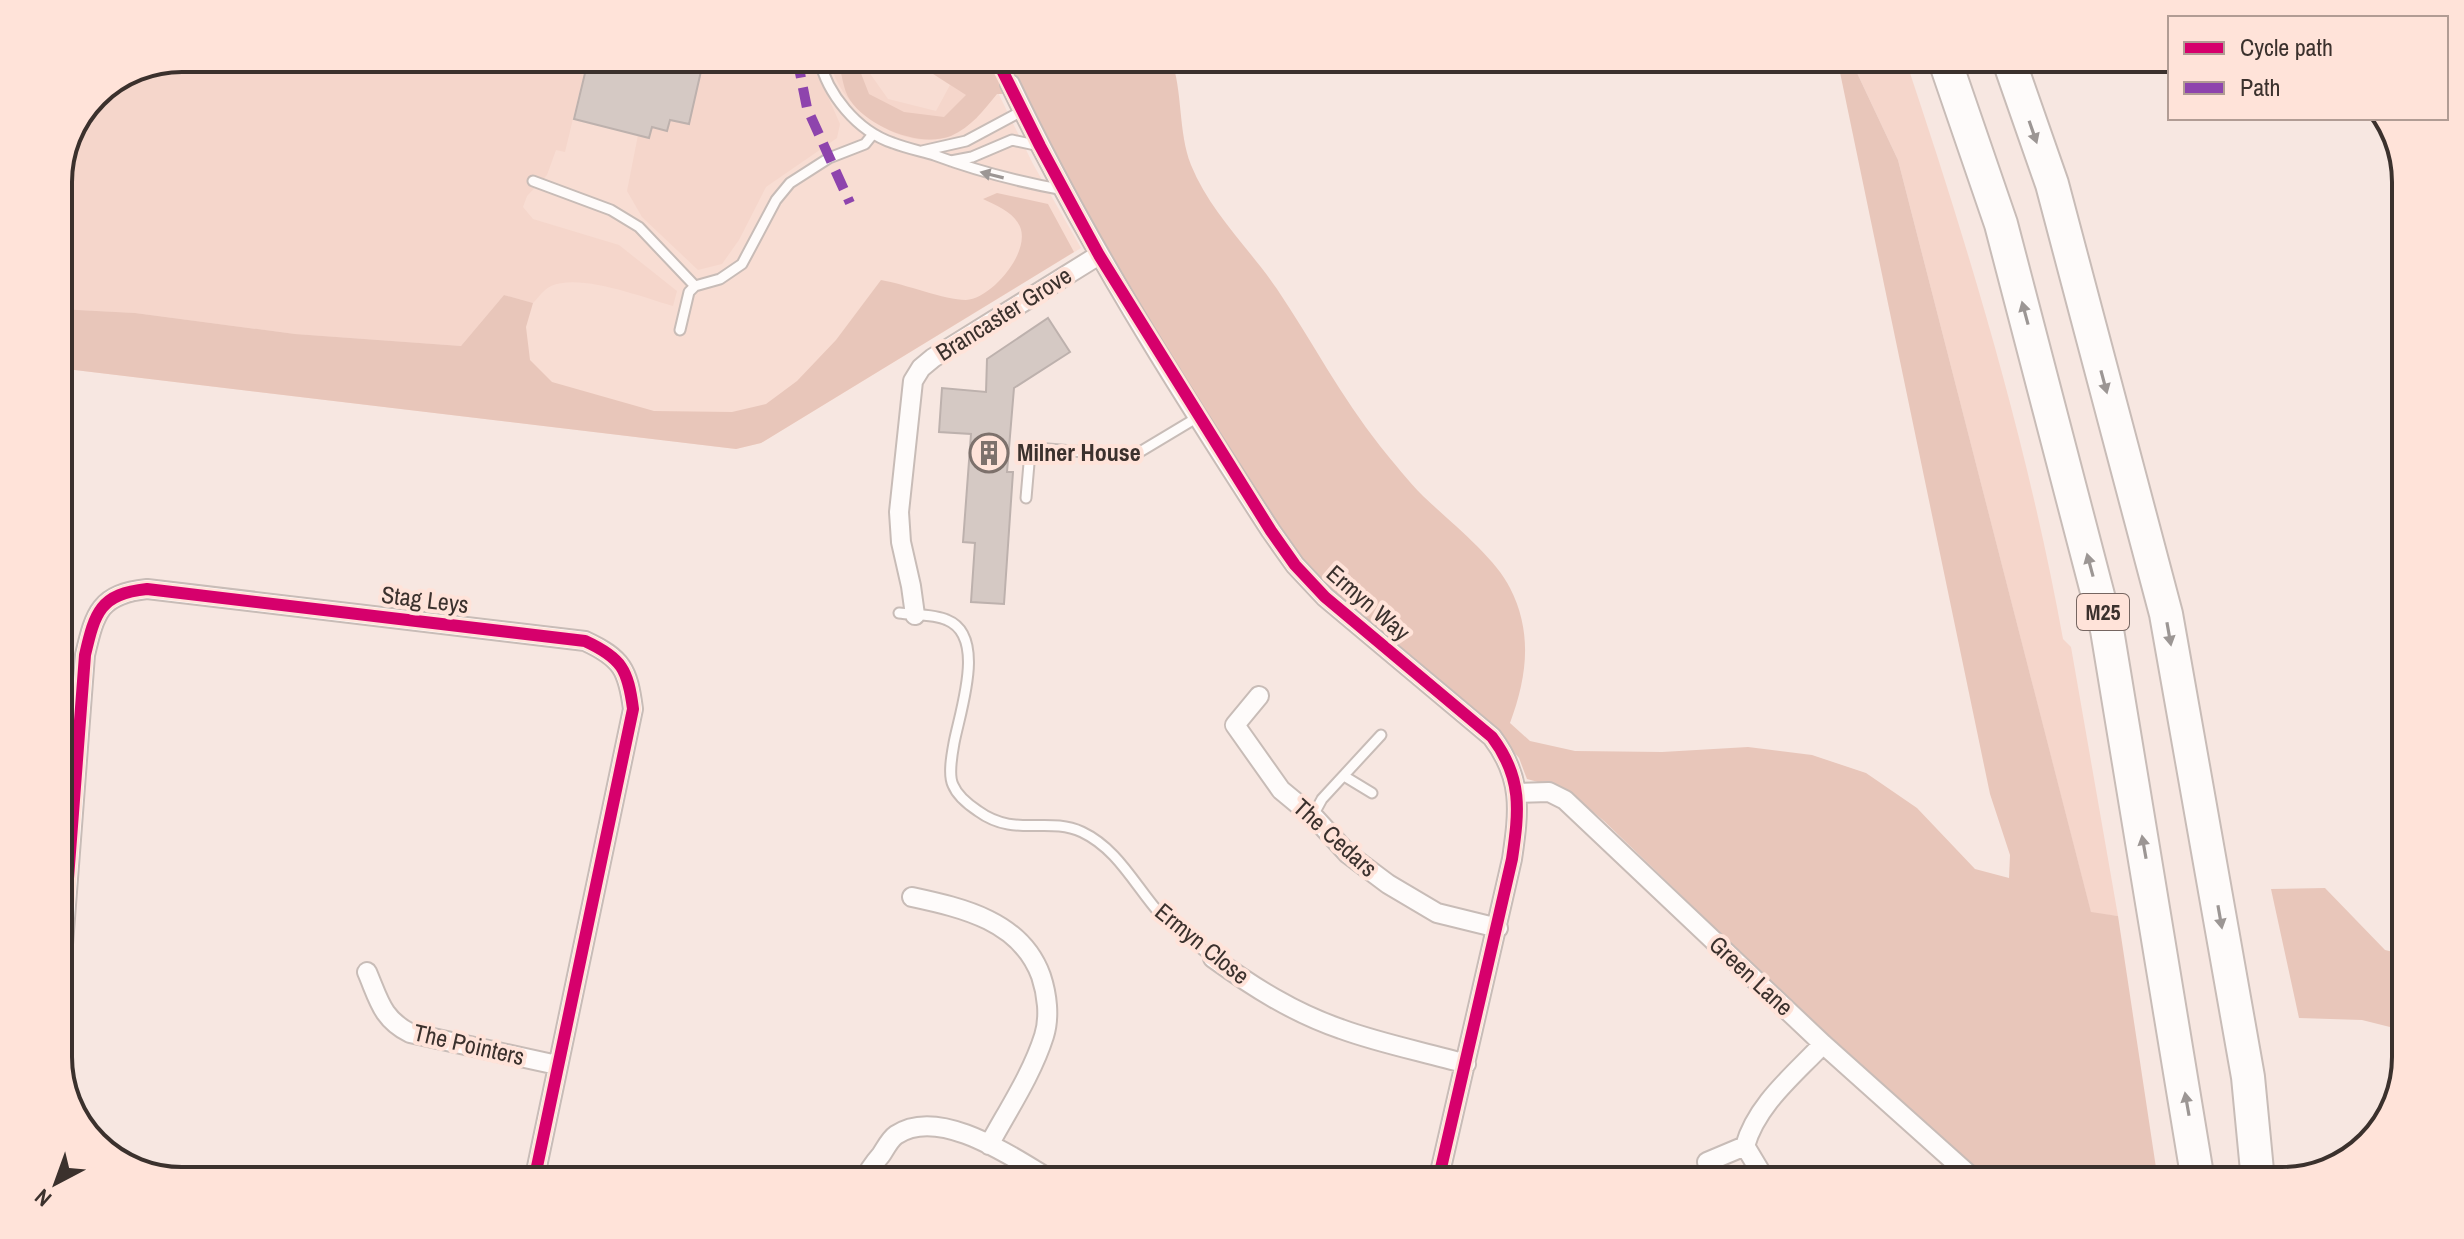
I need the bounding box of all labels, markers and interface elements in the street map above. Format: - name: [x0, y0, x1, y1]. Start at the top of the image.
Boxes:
- legend: [2168, 16, 2448, 120]
- text: Cycle path: [2240, 31, 2333, 63]
- text: Path: [2240, 71, 2281, 103]
- one-way arrow: [2028, 120, 2040, 144]
- one-way arrow: [980, 168, 1005, 181]
- street label: Brancaster Grove: [930, 259, 1077, 368]
- one-way arrow: [2018, 301, 2030, 326]
- one-way arrow: [2098, 370, 2111, 394]
- building icon: Milner House: [968, 432, 1010, 474]
- place label: Milner House: [1017, 436, 1141, 468]
- one-way arrow: [2084, 552, 2096, 577]
- street label: Ermyn Way: [1320, 557, 1417, 648]
- street label: Stag Leys: [380, 578, 471, 620]
- road number: M25: [2077, 594, 2129, 630]
- one-way arrow: [2164, 621, 2176, 646]
- street label: The Cedars: [1287, 791, 1385, 884]
- one-way arrow: [2137, 835, 2150, 860]
- street label: Ermyn Close: [1149, 895, 1256, 991]
- one-way arrow: [2214, 905, 2226, 930]
- street label: Green Lane: [1703, 928, 1801, 1022]
- street label: The Pointers: [411, 1016, 528, 1072]
- one-way arrow: [2180, 1091, 2193, 1116]
- north arrow: [16, 1143, 96, 1223]
- text: N: [28, 1182, 58, 1214]

